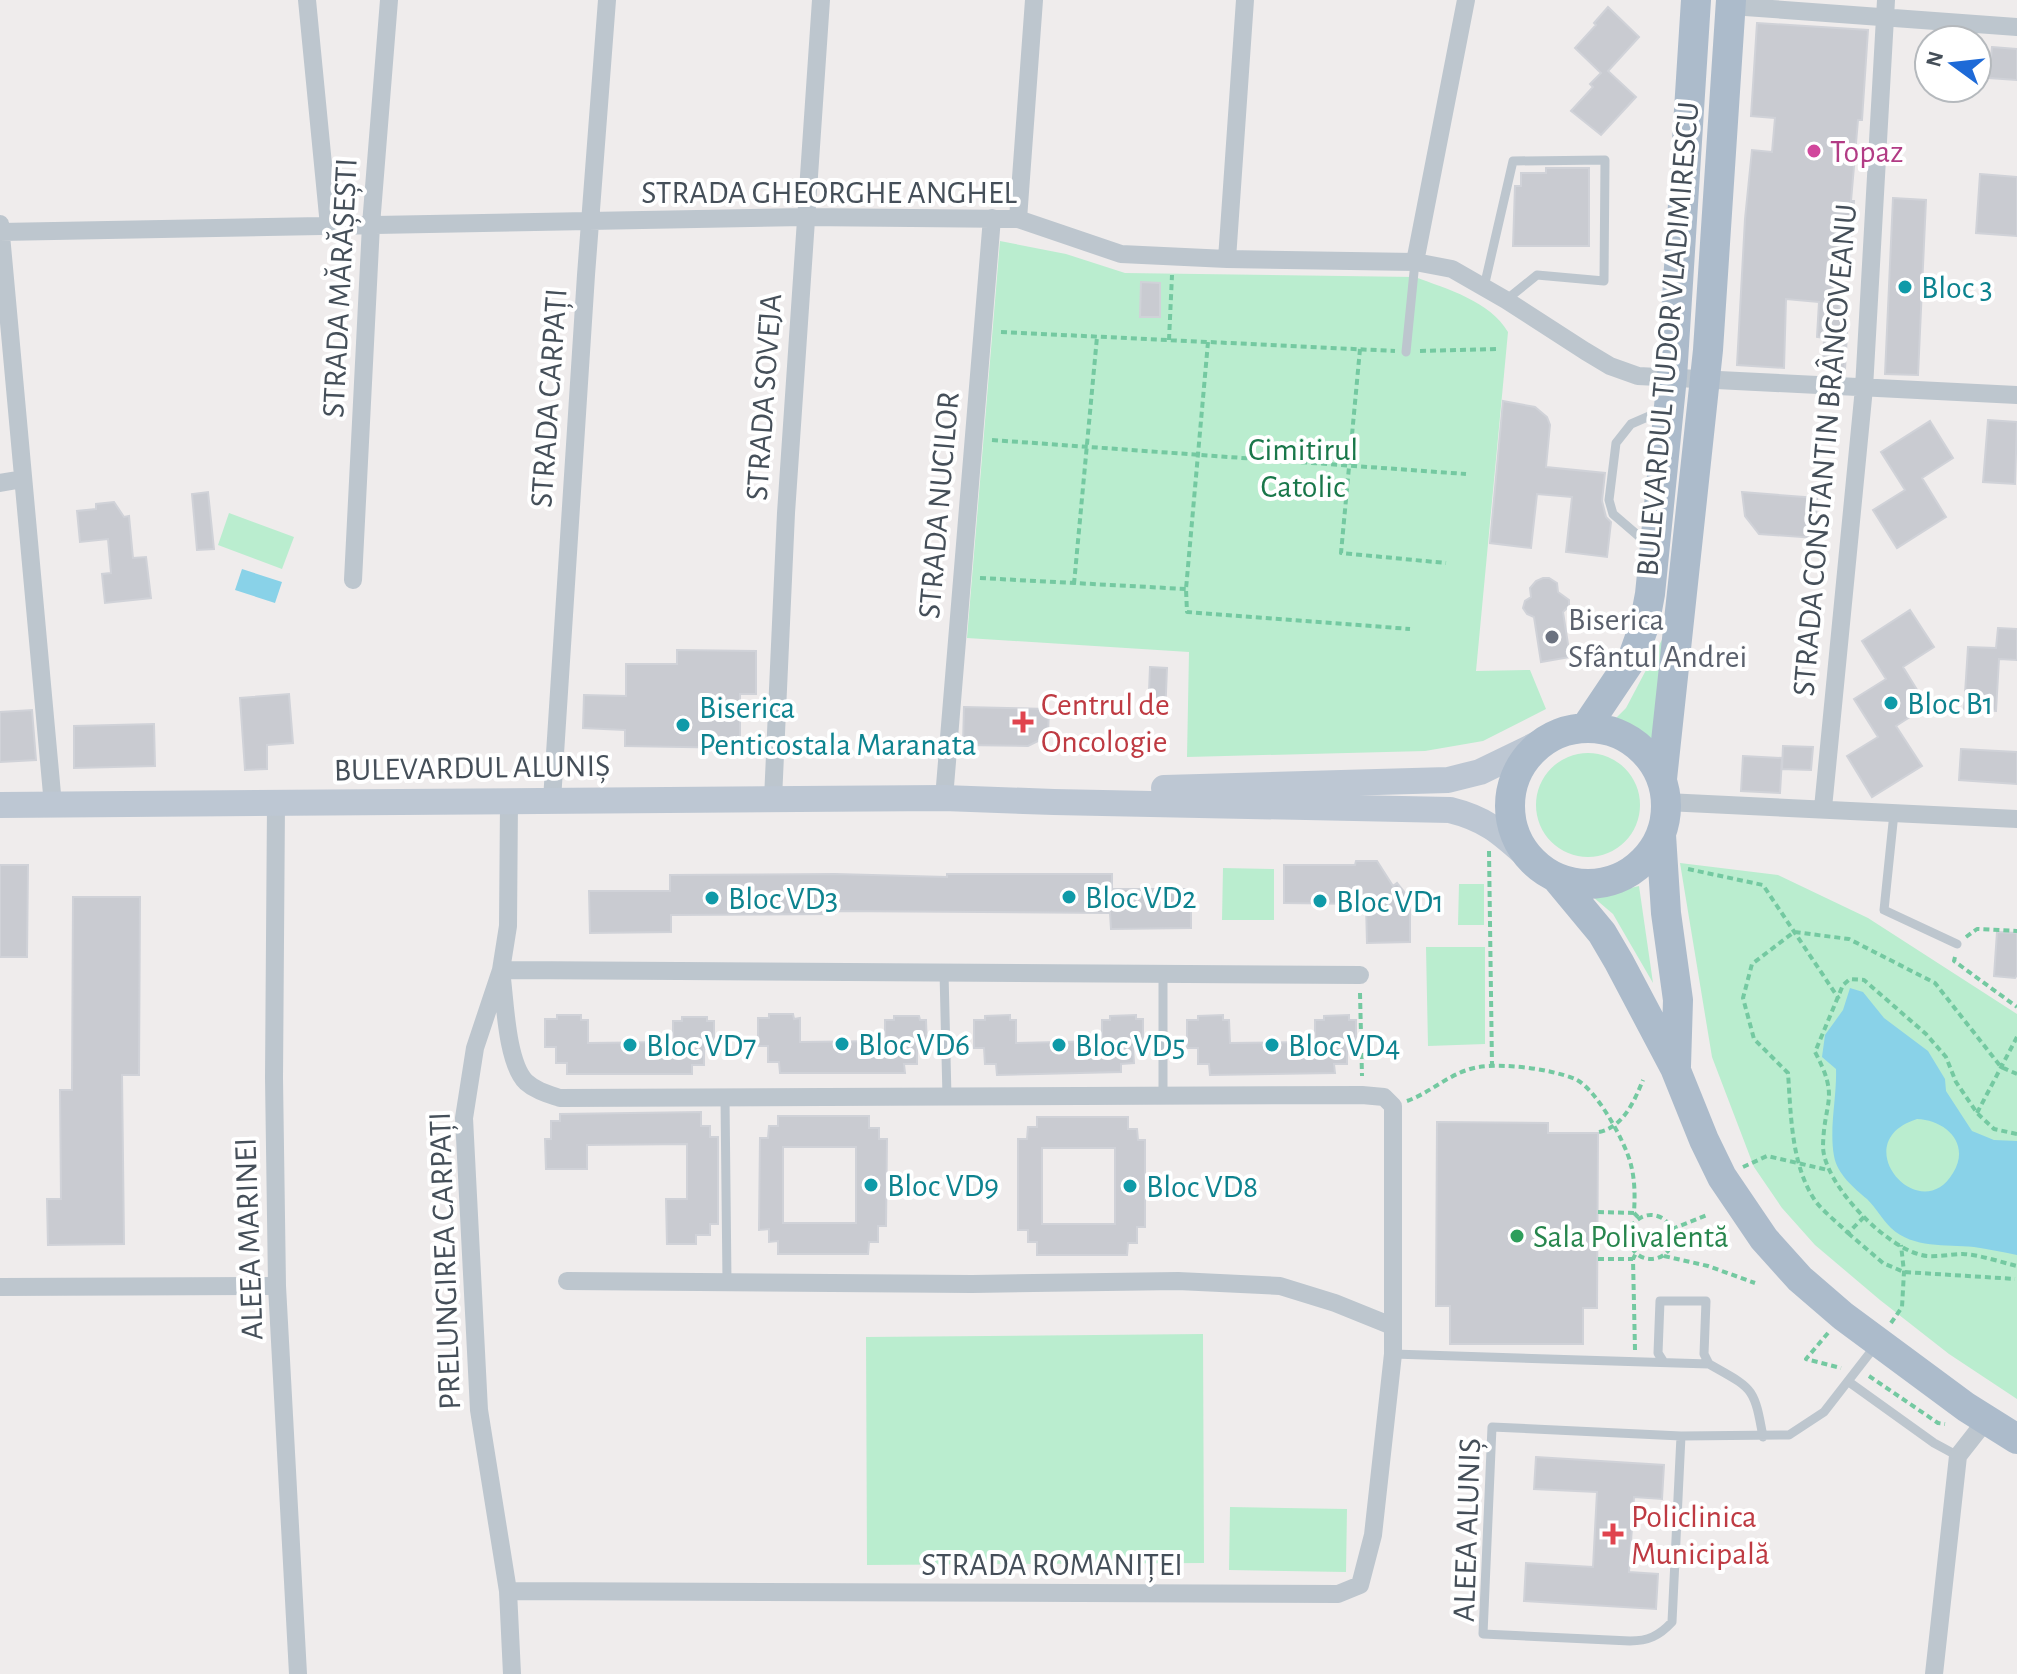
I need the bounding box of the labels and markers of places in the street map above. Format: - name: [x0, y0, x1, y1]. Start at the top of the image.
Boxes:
- place label: Topaz: [1830, 136, 1904, 168]
- marker: Topaz: [1805, 142, 1823, 160]
- place label: Bloc 3: [1921, 272, 1993, 304]
- marker: Bloc 3: [1896, 278, 1914, 296]
- place label: Biserica Sfântul Andrei: [1568, 604, 1747, 673]
- marker: Biserica Sfântul Andrei: [1543, 628, 1561, 646]
- place label: Bloc B1: [1907, 688, 1994, 720]
- place label: Centrul de Oncologie: [1041, 689, 1170, 758]
- place label: Biserica Penticostala Maranata: [699, 692, 977, 761]
- marker: Bloc B1: [1882, 694, 1900, 712]
- marker: Centrul de Oncologie: [1012, 711, 1034, 733]
- marker: Biserica Penticostala Maranata: [674, 716, 692, 734]
- place label: Bloc VD2: [1085, 882, 1197, 914]
- place label: Bloc VD3: [728, 883, 838, 915]
- place label: Bloc VD1: [1336, 886, 1444, 918]
- marker: Bloc VD2: [1060, 888, 1078, 906]
- marker: Bloc VD3: [703, 889, 721, 907]
- marker: Bloc VD1: [1311, 892, 1329, 910]
- place label: Bloc VD6: [858, 1029, 970, 1061]
- place label: Bloc VD7: [646, 1030, 756, 1062]
- place label: Bloc VD5: [1075, 1030, 1186, 1062]
- place label: Bloc VD4: [1288, 1030, 1401, 1062]
- marker: Bloc VD6: [833, 1035, 851, 1053]
- marker: Bloc VD7: [621, 1036, 639, 1054]
- marker: Bloc VD5: [1050, 1036, 1068, 1054]
- marker: Bloc VD4: [1263, 1036, 1281, 1054]
- place label: Bloc VD9: [887, 1170, 999, 1202]
- place label: Bloc VD8: [1146, 1171, 1258, 1203]
- marker: Bloc VD9: [862, 1176, 880, 1194]
- marker: Bloc VD8: [1121, 1177, 1139, 1195]
- place label: Sala Polivalentă: [1533, 1221, 1729, 1253]
- marker: Sala Polivalentă: [1508, 1227, 1526, 1245]
- place label: Policlinica Municipală: [1631, 1501, 1770, 1570]
- marker: Policlinica Municipală: [1602, 1523, 1624, 1545]

